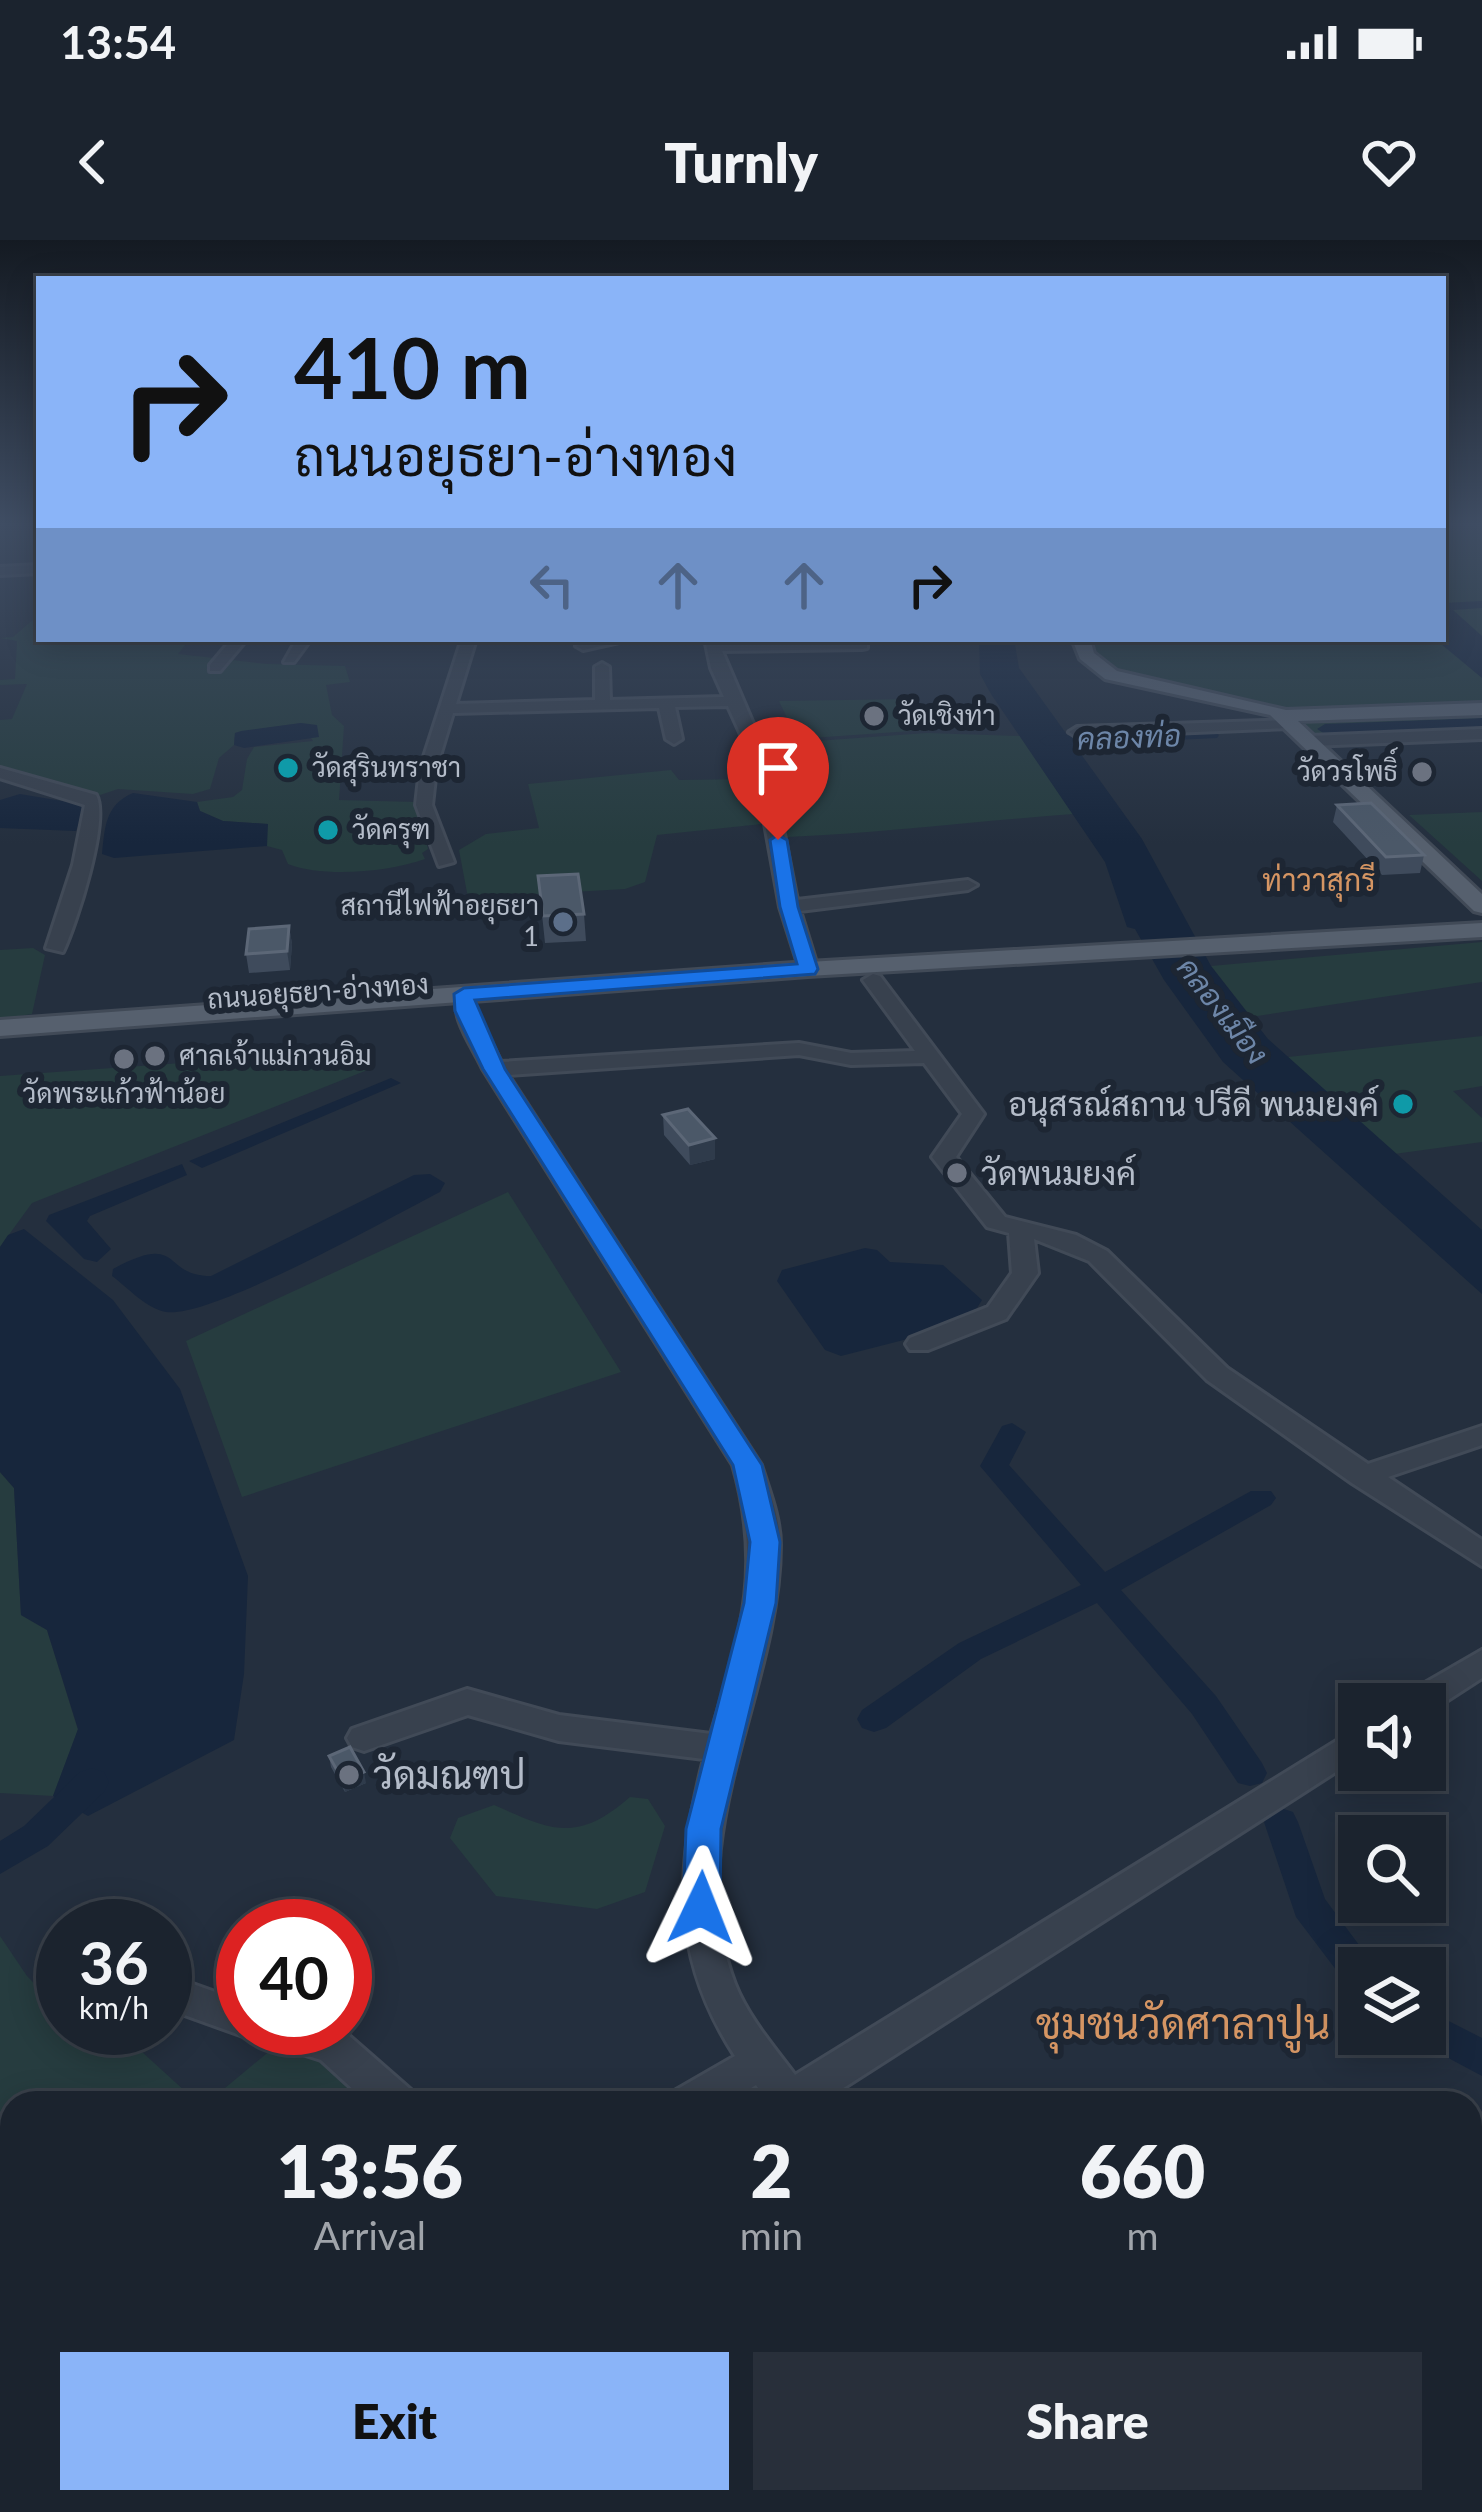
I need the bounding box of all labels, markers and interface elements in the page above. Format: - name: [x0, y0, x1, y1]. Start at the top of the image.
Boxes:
- text: 13:54: [60, 15, 176, 69]
- icon: back: [60, 129, 126, 195]
- icon: heart: [1356, 129, 1422, 195]
- text: Turnly: [664, 130, 818, 195]
- text: 410 m: [294, 316, 531, 417]
- icon: right: [96, 324, 252, 480]
- text: ถนนอยุธยา-อ่างทอง: [294, 423, 737, 488]
- icon: left: [519, 552, 585, 618]
- icon: ahead: [645, 552, 711, 618]
- icon: ahead: [771, 552, 837, 618]
- icon: right: [897, 552, 963, 618]
- place label: วัดเชิงท่า: [898, 698, 996, 731]
- marker: วัดเชิงท่า: [861, 703, 887, 729]
- water label: คลองท่อ: [1076, 716, 1182, 756]
- pin: [727, 717, 829, 840]
- icon: arrive: [745, 735, 811, 801]
- place label: วัดวรโพธิ์: [1297, 747, 1398, 787]
- place label: วัดสุรินทราชา: [312, 750, 461, 787]
- marker: วัดสุรินทราชา: [275, 755, 301, 781]
- marker: วัดวรโพธิ์: [1409, 759, 1435, 785]
- place label: วัดครุฑ: [352, 812, 430, 849]
- marker: วัดครุฑ: [315, 817, 341, 843]
- district label: ท่าวาสุกรี: [1262, 861, 1376, 902]
- place label: สถานีไฟฟ้าอยุธยา 1: [340, 888, 539, 952]
- marker: สถานีไฟฟ้าอยุธยา 1: [550, 909, 576, 935]
- water label: คลองเมือง: [1171, 949, 1276, 1070]
- street label: ถนนอยุธยา-อ่างทอง: [206, 966, 430, 1019]
- place label: ศาลเจ้าแม่กวนอิม: [179, 1038, 372, 1071]
- marker: ศาลเจ้าแม่กวนอิม: [142, 1043, 168, 1069]
- marker: วัดพระแก้วฟ้าน้อย: [111, 1046, 137, 1072]
- place label: วัดพระแก้วฟ้าน้อย: [23, 1076, 225, 1109]
- place label: อนุสรณ์สถาน ปรีดี พนมยงค์: [1008, 1083, 1379, 1127]
- marker: อนุสรณ์สถาน ปรีดี พนมยงค์: [1390, 1091, 1416, 1117]
- place label: วัดพนมยงค์: [981, 1152, 1136, 1192]
- marker: วัดพนมยงค์: [944, 1160, 970, 1186]
- map controls: [1338, 1683, 1446, 2055]
- button: sound: [1338, 1683, 1446, 1791]
- place label: วัดมณฑป: [373, 1751, 526, 1797]
- marker: วัดมณฑป: [336, 1762, 362, 1788]
- button: search: [1338, 1815, 1446, 1923]
- position arrow: [638, 1845, 764, 1971]
- speed limit sign: 40: [216, 1899, 372, 2055]
- text: 36: [79, 1926, 149, 1998]
- button: layers: [1338, 1947, 1446, 2055]
- text: km/h: [79, 1989, 149, 2025]
- district label: ชุมชนวัดศาลาปูน: [1036, 1998, 1330, 2054]
- text: 13:56: [277, 2127, 463, 2213]
- text: 2: [751, 2127, 792, 2213]
- text: 660: [1080, 2127, 1205, 2213]
- text: Arrival: [314, 2212, 426, 2258]
- text: min: [740, 2212, 803, 2258]
- text: m: [1126, 2212, 1159, 2258]
- button: Exit: [60, 2352, 729, 2490]
- button: Share: [753, 2352, 1422, 2490]

